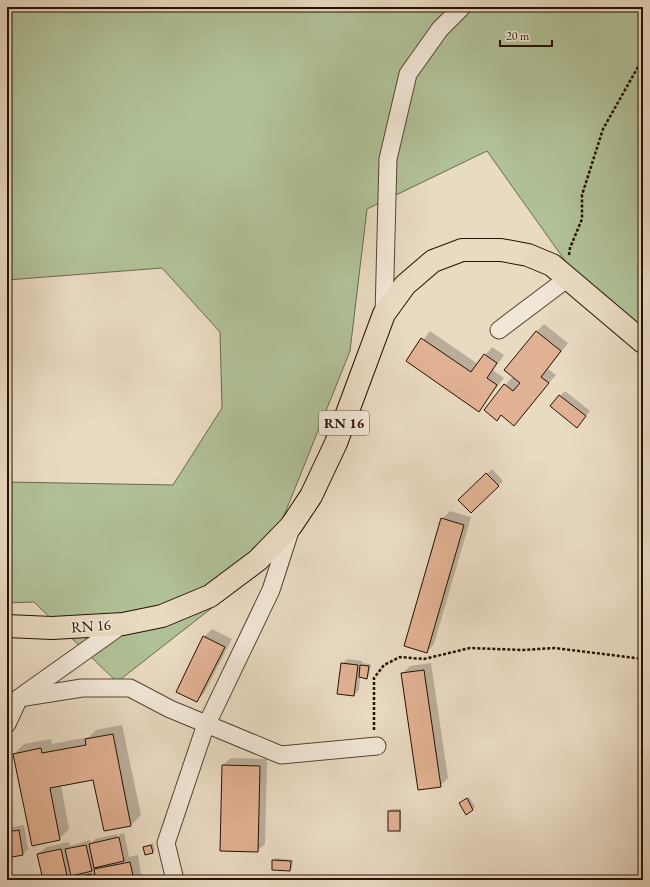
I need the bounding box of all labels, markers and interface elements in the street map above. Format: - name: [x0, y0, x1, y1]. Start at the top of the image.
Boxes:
- scale bar: [500, 22, 552, 48]
- text: 20 m: [506, 28, 530, 44]
- road number: RN 16: [319, 411, 369, 435]
- street label: RN 16: [70, 615, 112, 636]

